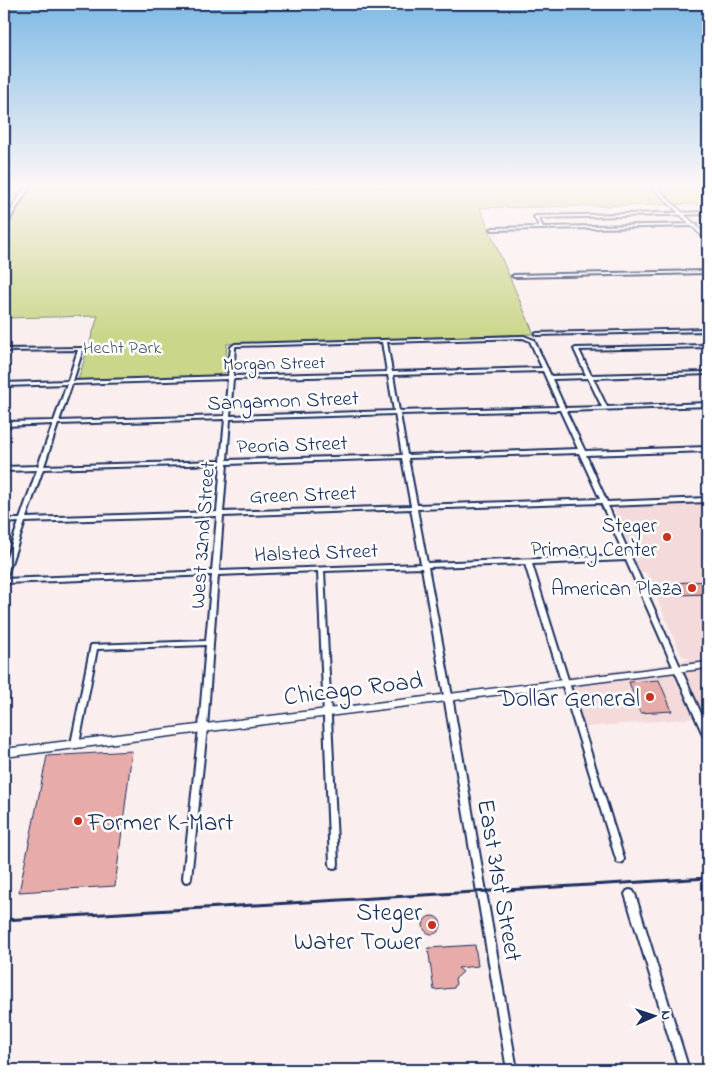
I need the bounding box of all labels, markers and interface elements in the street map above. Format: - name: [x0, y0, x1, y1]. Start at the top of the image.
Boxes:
- park label: Hecht Park: [83, 336, 161, 362]
- street label: Morgan Street: [223, 351, 325, 380]
- street label: Sangamon Street: [207, 384, 359, 422]
- street label: Peoria Street: [236, 429, 348, 463]
- street label: West 32nd Street: [184, 460, 224, 610]
- street label: Green Street: [249, 479, 357, 513]
- place label: Steger Primary Center: [530, 512, 657, 568]
- marker: Steger Primary Center: [661, 531, 673, 543]
- street label: Halsted Street: [253, 537, 379, 571]
- place label: American Plaza: [551, 575, 682, 605]
- marker: American Plaza: [686, 582, 698, 594]
- street label: Chicago Road: [282, 664, 425, 717]
- place label: Dollar General: [497, 682, 640, 718]
- marker: Dollar General: [644, 691, 656, 703]
- street label: East 31st Street: [466, 796, 530, 965]
- place label: Former K-Mart: [87, 806, 234, 842]
- marker: Former K-Mart: [72, 815, 84, 827]
- place label: Steger Water Tower: [294, 896, 422, 961]
- marker: Steger Water Tower: [426, 919, 438, 931]
- north arrow: [630, 992, 680, 1042]
- text: N: [655, 1010, 676, 1021]

